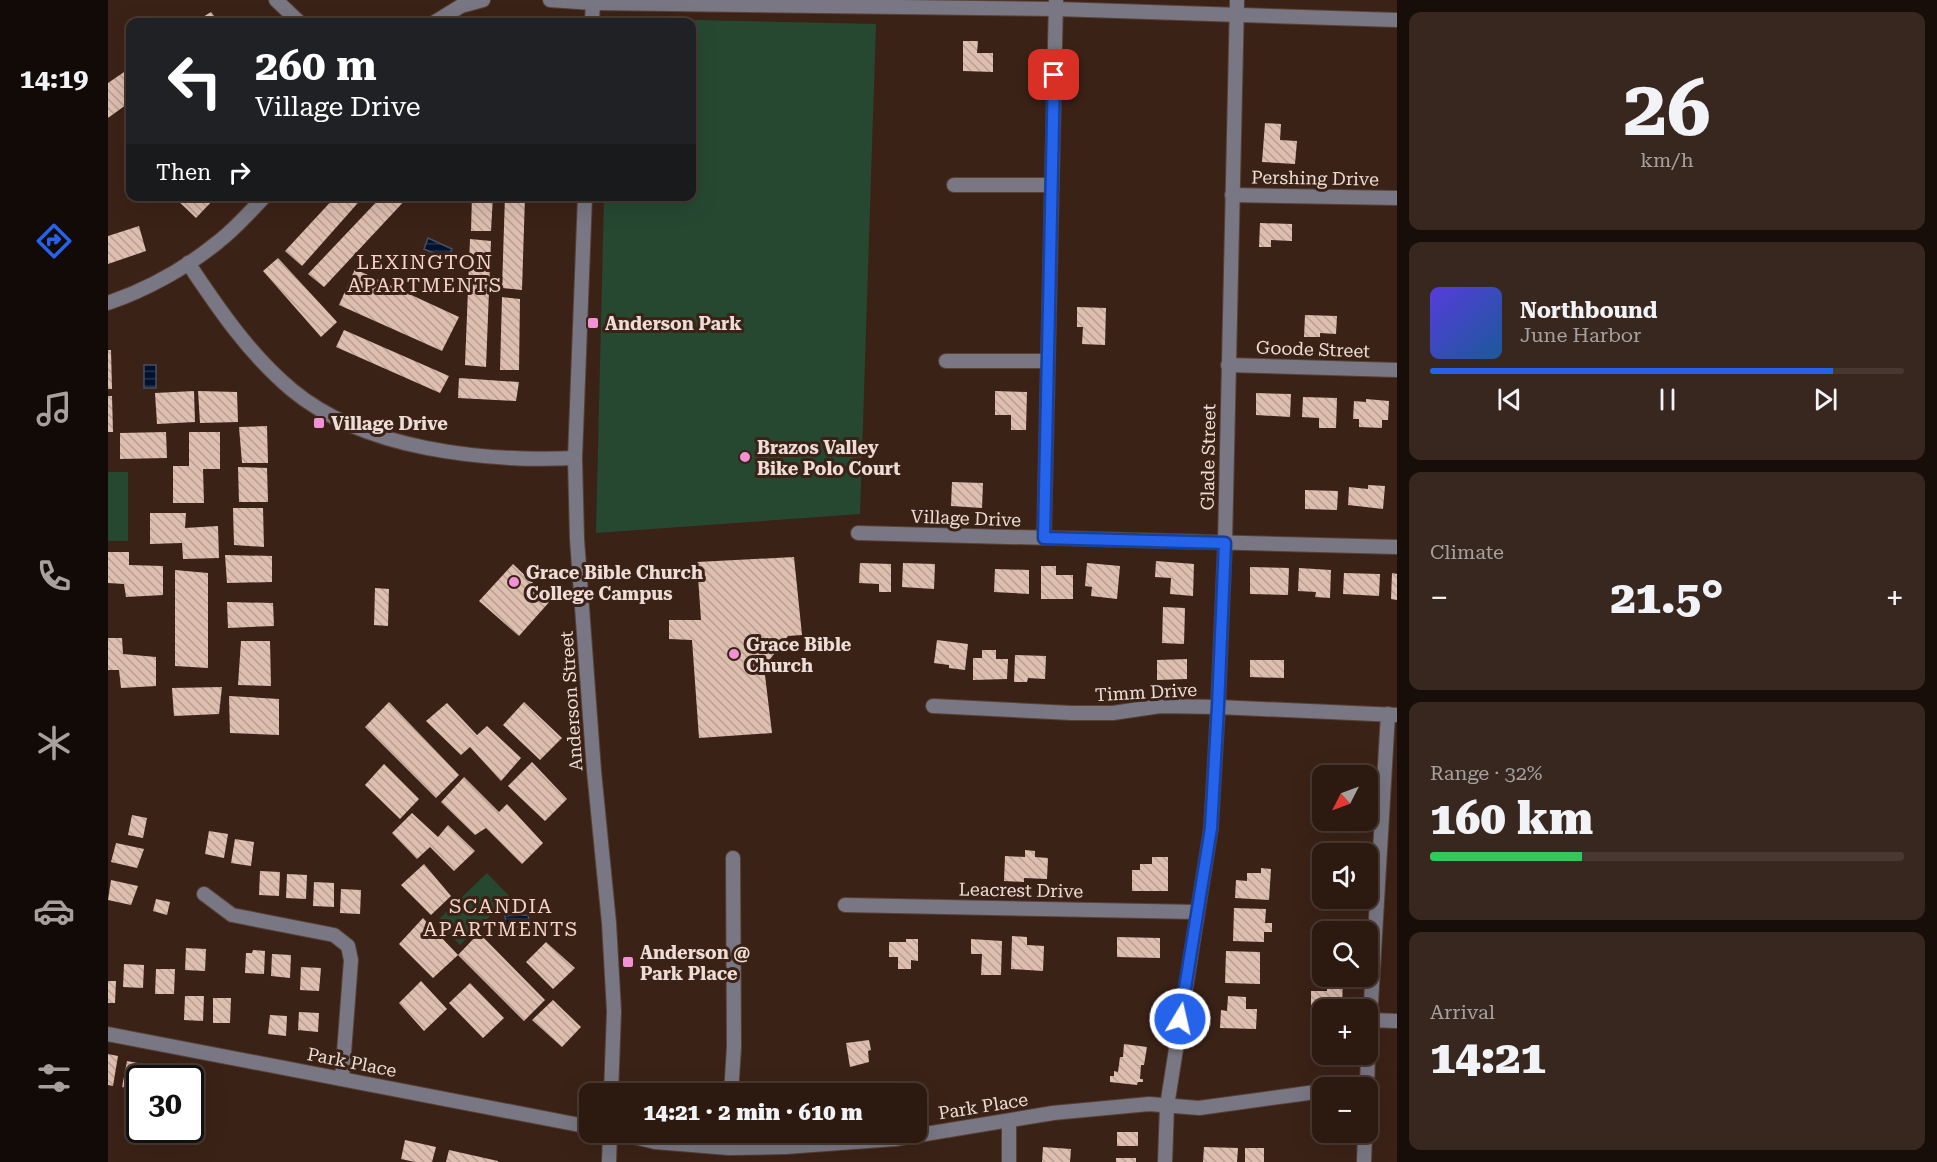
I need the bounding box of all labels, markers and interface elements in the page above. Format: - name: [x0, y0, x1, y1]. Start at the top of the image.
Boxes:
- text: 260 m: [255, 41, 377, 90]
- icon: left: [156, 42, 234, 120]
- pin: [1028, 49, 1079, 100]
- icon: arrive: [1037, 58, 1070, 91]
- text: 14:19: [20, 63, 88, 95]
- text: 26: [1623, 63, 1711, 154]
- text: Village Drive: [255, 91, 421, 123]
- text: km/h: [1640, 148, 1694, 172]
- icon: right: [223, 156, 256, 189]
- text: Then: [156, 160, 211, 185]
- street label: Pershing Drive: [1251, 166, 1379, 190]
- icon: directions: [33, 220, 75, 262]
- district label: LEXINGTON APARTMENTS: [347, 250, 503, 297]
- text: Northbound: [1520, 298, 1658, 323]
- place label: Anderson Park: [605, 313, 742, 334]
- marker: Anderson Park: [586, 316, 600, 330]
- text: June Harbor: [1520, 323, 1641, 347]
- street label: Goode Street: [1256, 337, 1371, 361]
- icon: previous: [1493, 383, 1526, 416]
- icon: pause: [1651, 383, 1684, 416]
- icon: next: [1809, 383, 1842, 416]
- icon: music: [33, 388, 75, 430]
- street label: Glade Street: [1197, 403, 1219, 511]
- place label: Village Drive: [331, 413, 448, 434]
- marker: Village Drive: [312, 416, 326, 430]
- place label: Brazos Valley Bike Polo Court: [757, 437, 900, 479]
- marker: Brazos Valley Bike Polo Court: [738, 450, 752, 464]
- street label: Village Drive: [910, 506, 1022, 530]
- text: Climate: [1430, 540, 1504, 564]
- icon: phone: [33, 555, 75, 597]
- place label: Grace Bible Church College Campus: [526, 562, 703, 604]
- text: 21.5°: [1610, 571, 1724, 624]
- marker: Grace Bible Church College Campus: [507, 575, 521, 589]
- text: −: [1430, 578, 1448, 617]
- text: +: [1886, 578, 1904, 617]
- street label: Anderson Street: [556, 630, 586, 772]
- place label: Grace Bible Church: [746, 634, 852, 676]
- marker: Grace Bible Church: [727, 647, 741, 661]
- street label: Timm Drive: [1094, 679, 1198, 705]
- icon: climate: [33, 722, 75, 764]
- text: Range · 32%: [1430, 761, 1542, 785]
- north arrow: [1312, 765, 1378, 831]
- map controls: [1312, 765, 1378, 1143]
- text: 160 km: [1430, 792, 1593, 845]
- button: sound: [1312, 843, 1378, 909]
- street label: Leacrest Drive: [959, 878, 1084, 902]
- icon: car: [33, 890, 75, 932]
- district label: SCANDIA APARTMENTS: [423, 894, 579, 941]
- button: search: [1312, 921, 1378, 987]
- place label: Anderson @ Park Place: [640, 942, 750, 984]
- marker: Anderson @ Park Place: [621, 955, 635, 969]
- position arrow: [1148, 987, 1212, 1051]
- button: +: [1312, 999, 1378, 1065]
- text: Arrival: [1430, 1000, 1495, 1024]
- text: 14:21: [1430, 1031, 1546, 1084]
- street label: Park Place: [305, 1043, 399, 1081]
- icon: filters: [33, 1057, 75, 1099]
- speed limit sign: 30: [126, 1065, 204, 1143]
- button: −: [1312, 1077, 1378, 1143]
- street label: Park Place: [937, 1089, 1030, 1123]
- text: 14:21 · 2 min · 610 m: [643, 1100, 863, 1125]

